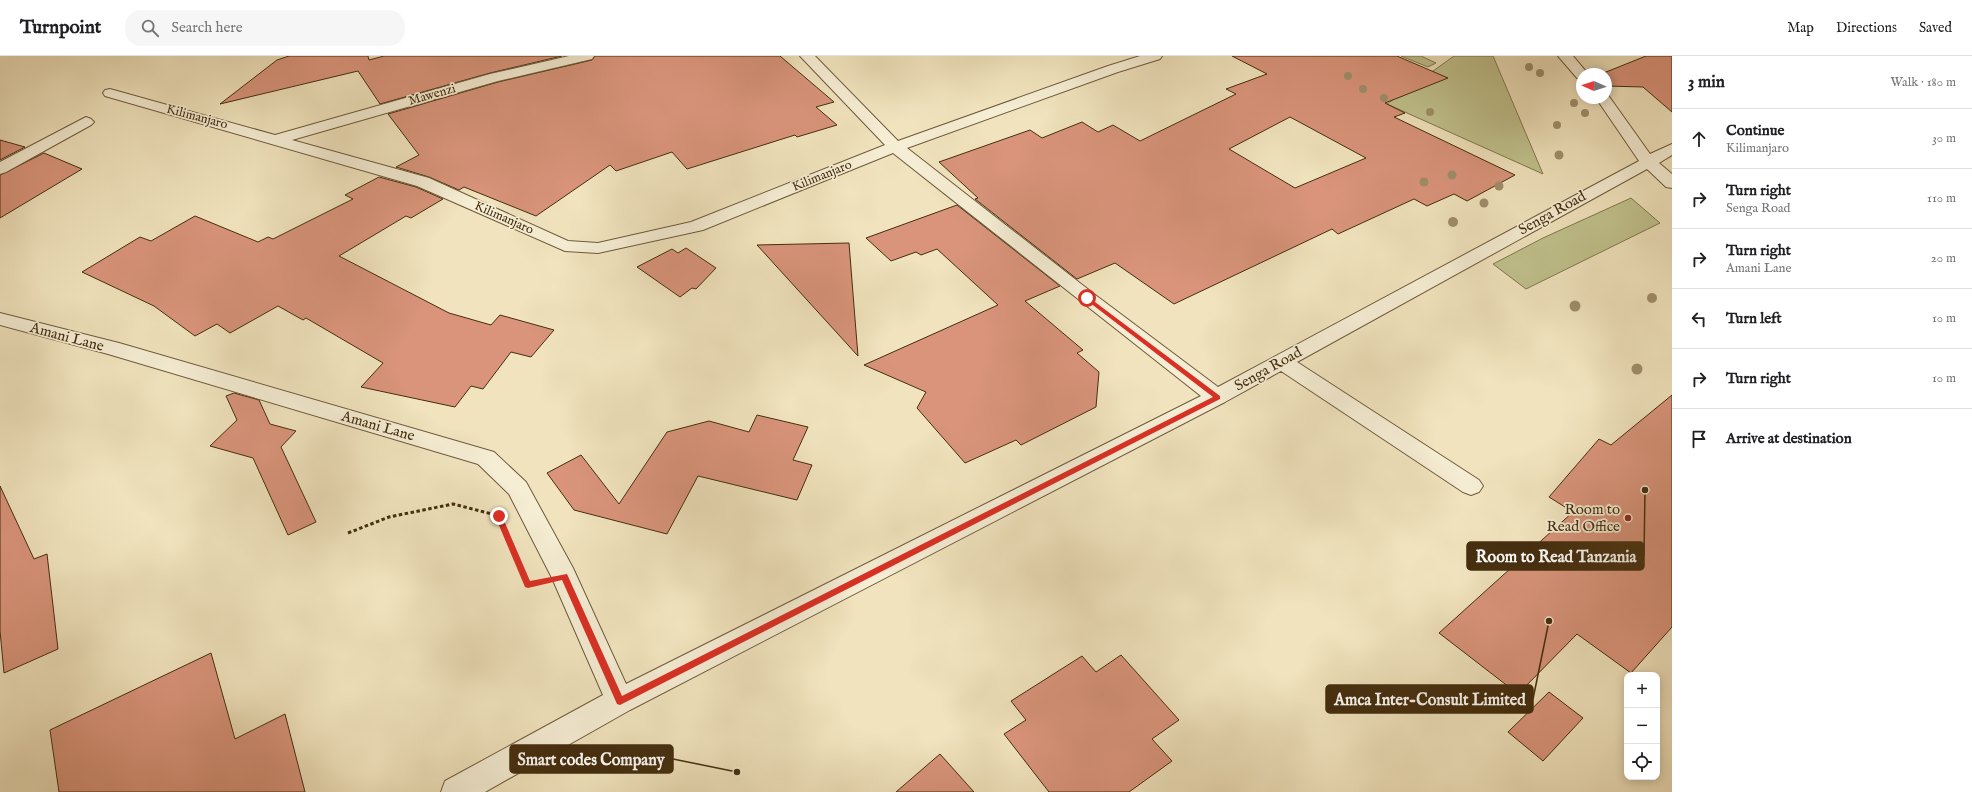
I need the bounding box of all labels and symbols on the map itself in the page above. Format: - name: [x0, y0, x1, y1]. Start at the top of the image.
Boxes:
- north arrow: [1576, 68, 1612, 104]
- street label: Mawenzi: [406, 80, 458, 110]
- street label: Kilimanjaro: [164, 101, 230, 133]
- street label: Kilimanjaro: [790, 156, 854, 196]
- street label: Senga Road: [1515, 186, 1590, 239]
- street label: Kilimanjaro: [472, 197, 536, 239]
- route start: [1078, 289, 1096, 307]
- street label: Amani Lane: [27, 318, 106, 356]
- street label: Senga Road: [1231, 342, 1306, 395]
- street label: Amani Lane: [338, 406, 417, 446]
- place label: Room to Read Office: [1547, 500, 1620, 536]
- route end: [490, 507, 508, 525]
- marker: Room to Read Office: [1623, 513, 1633, 523]
- callout: Room to Read Tanzania: [1467, 542, 1644, 570]
- text: Room to Read Tanzania: [1475, 548, 1638, 568]
- callout: Amca Inter-Consult Limited: [1326, 685, 1533, 713]
- text: Amca Inter-Consult Limited: [1333, 691, 1526, 711]
- callout: Smart codes Company: [510, 745, 673, 773]
- text: Smart codes Company: [517, 751, 666, 771]

